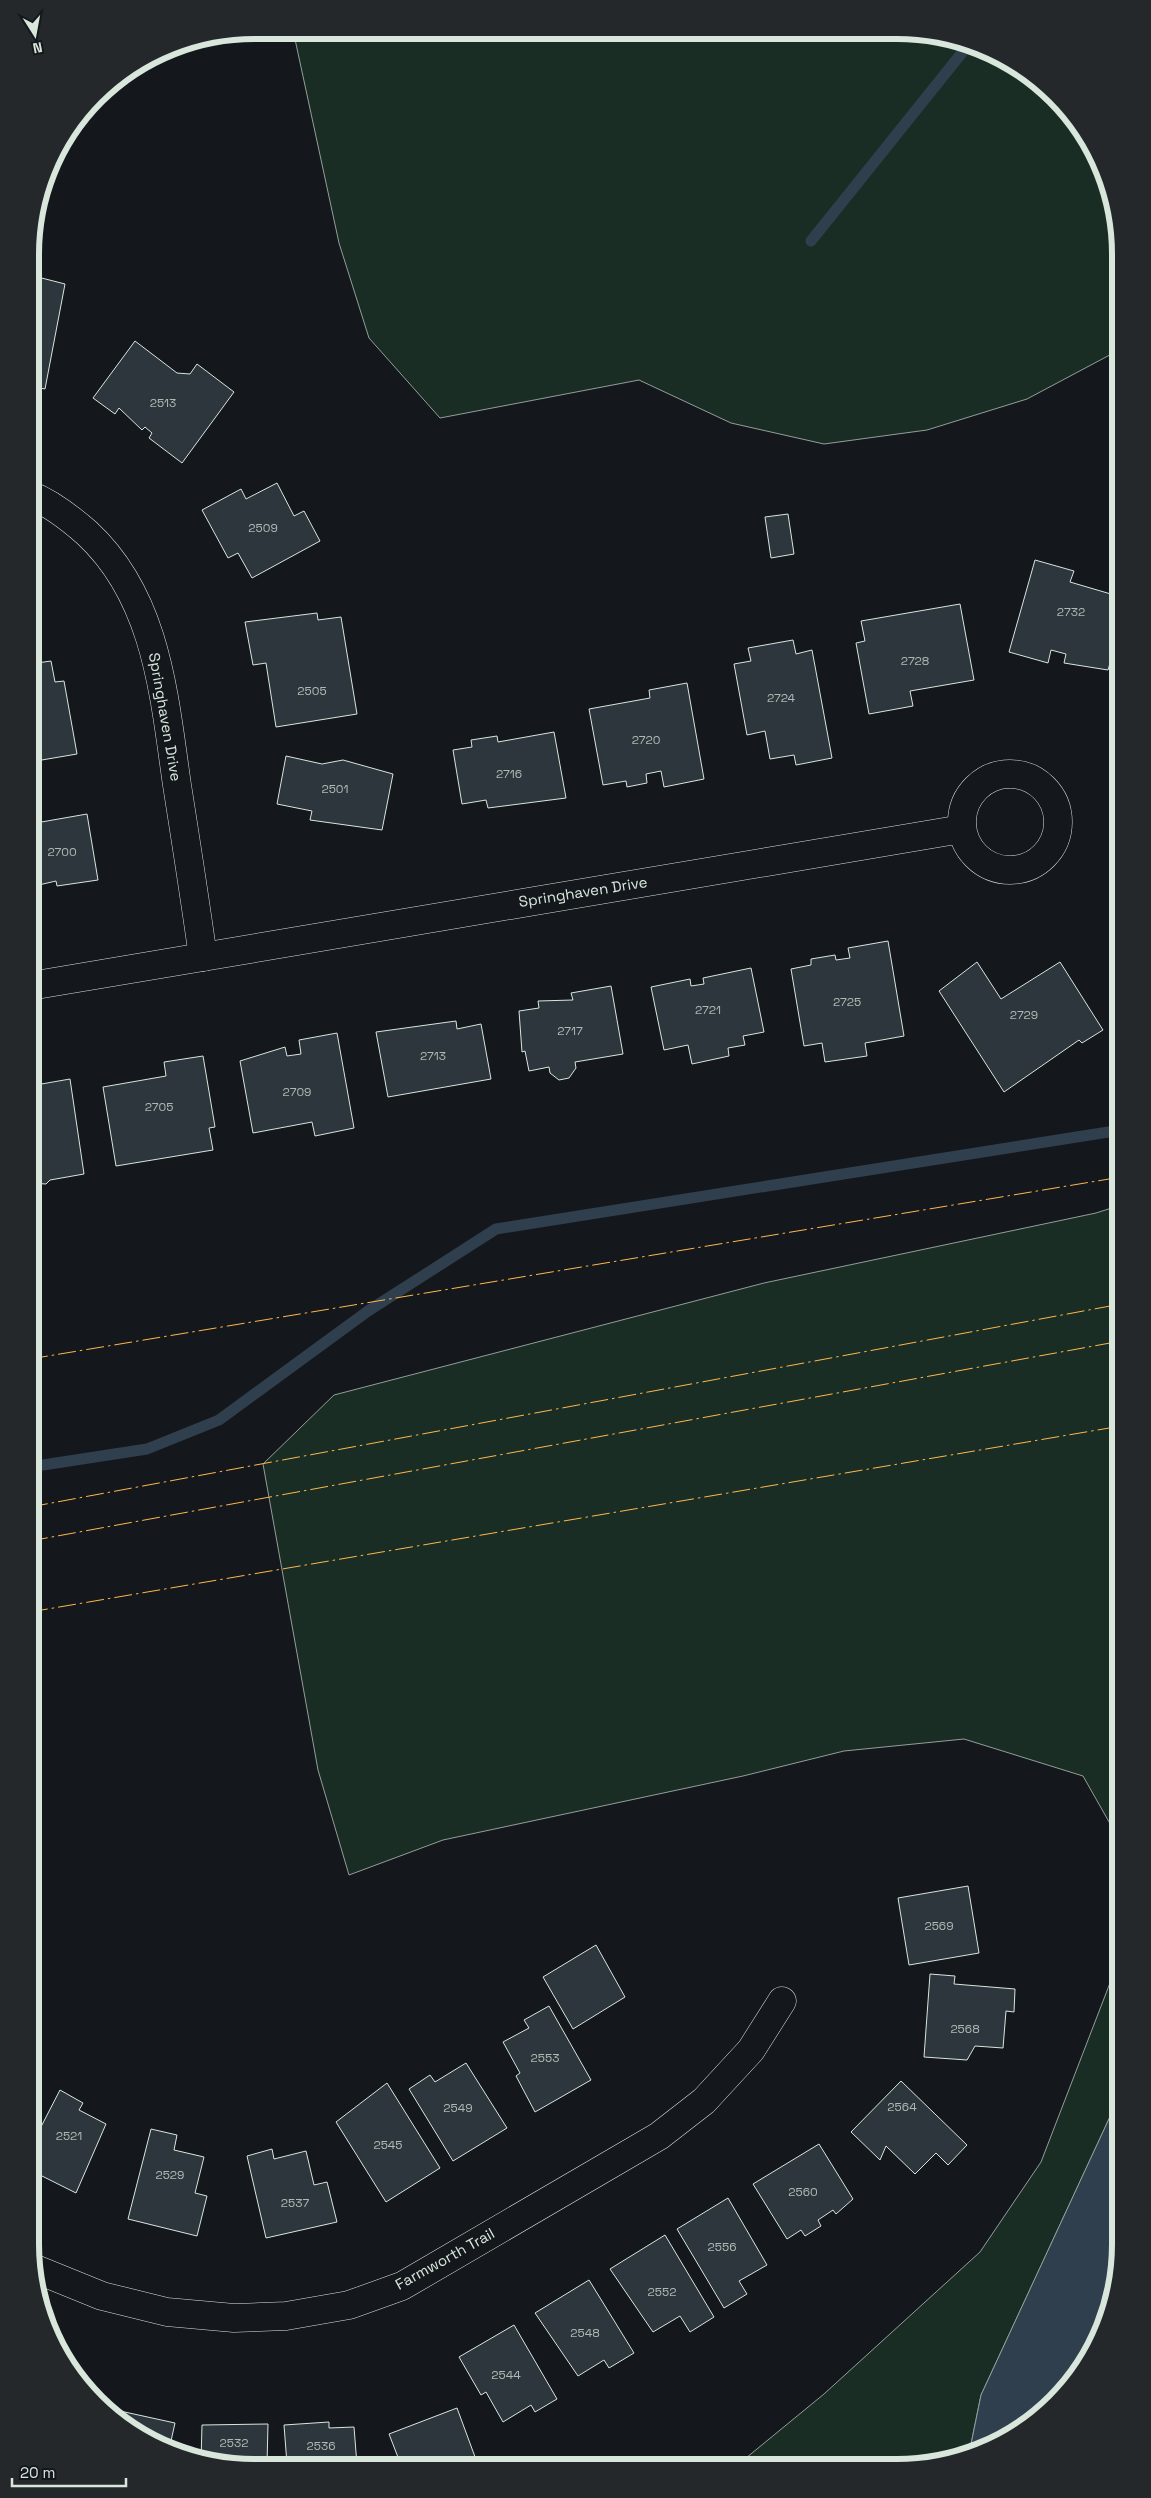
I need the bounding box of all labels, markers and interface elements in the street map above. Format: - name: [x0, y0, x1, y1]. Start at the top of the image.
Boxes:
- north arrow: [10, 10, 60, 60]
- text: N: [31, 38, 44, 57]
- house number: 2513: [150, 395, 176, 411]
- house number: 2509: [248, 520, 278, 536]
- house number: 2732: [1057, 604, 1085, 620]
- street label: Springhaven Drive: [145, 651, 186, 783]
- house number: 2728: [901, 653, 929, 669]
- house number: 2505: [297, 683, 327, 699]
- house number: 2724: [767, 690, 796, 706]
- house number: 2720: [632, 732, 660, 748]
- house number: 2716: [496, 766, 522, 782]
- house number: 2501: [321, 781, 349, 797]
- house number: 2700: [47, 844, 77, 860]
- street label: Springhaven Drive: [517, 872, 649, 911]
- house number: 2725: [833, 994, 861, 1010]
- house number: 2721: [695, 1002, 721, 1018]
- house number: 2729: [1010, 1007, 1038, 1023]
- house number: 2717: [557, 1023, 583, 1039]
- house number: 2713: [420, 1048, 446, 1064]
- house number: 2709: [283, 1084, 311, 1100]
- house number: 2705: [145, 1099, 173, 1115]
- house number: 2569: [924, 1918, 954, 1934]
- house number: 2568: [950, 2021, 980, 2037]
- house number: 2553: [531, 2050, 559, 2066]
- house number: 2564: [887, 2099, 917, 2115]
- house number: 2549: [443, 2100, 473, 2116]
- house number: 2521: [56, 2128, 82, 2144]
- house number: 2545: [373, 2137, 403, 2153]
- house number: 2529: [156, 2167, 184, 2183]
- house number: 2560: [788, 2184, 818, 2200]
- house number: 2537: [281, 2195, 309, 2211]
- street label: Farmworth Trail: [392, 2223, 498, 2294]
- house number: 2556: [708, 2239, 736, 2255]
- house number: 2552: [648, 2284, 676, 2300]
- house number: 2548: [570, 2325, 600, 2341]
- house number: 2544: [491, 2367, 521, 2383]
- house number: 2532: [220, 2435, 248, 2451]
- house number: 2536: [306, 2438, 336, 2454]
- scale bar: [12, 2456, 126, 2488]
- text: 20 m: [20, 2463, 55, 2482]

